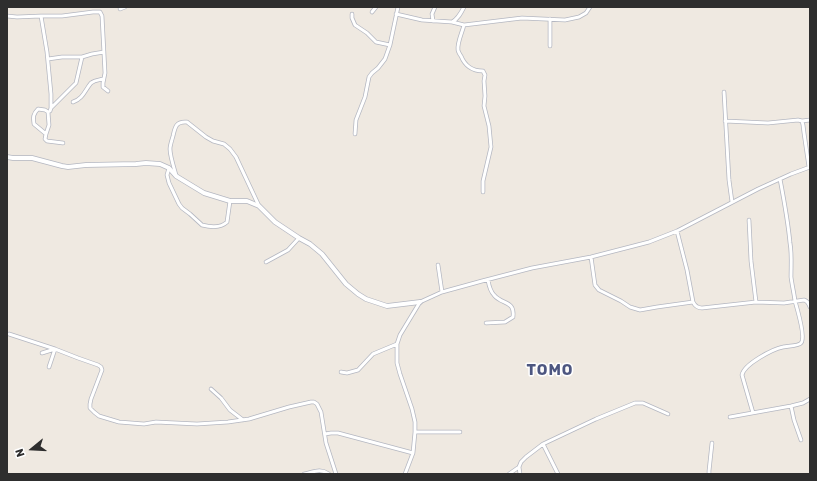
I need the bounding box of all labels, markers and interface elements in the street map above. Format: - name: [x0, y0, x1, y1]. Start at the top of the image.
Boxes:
- district label: TOMO: [526, 362, 574, 380]
- north arrow: [12, 429, 52, 469]
- text: N: [13, 447, 28, 459]

